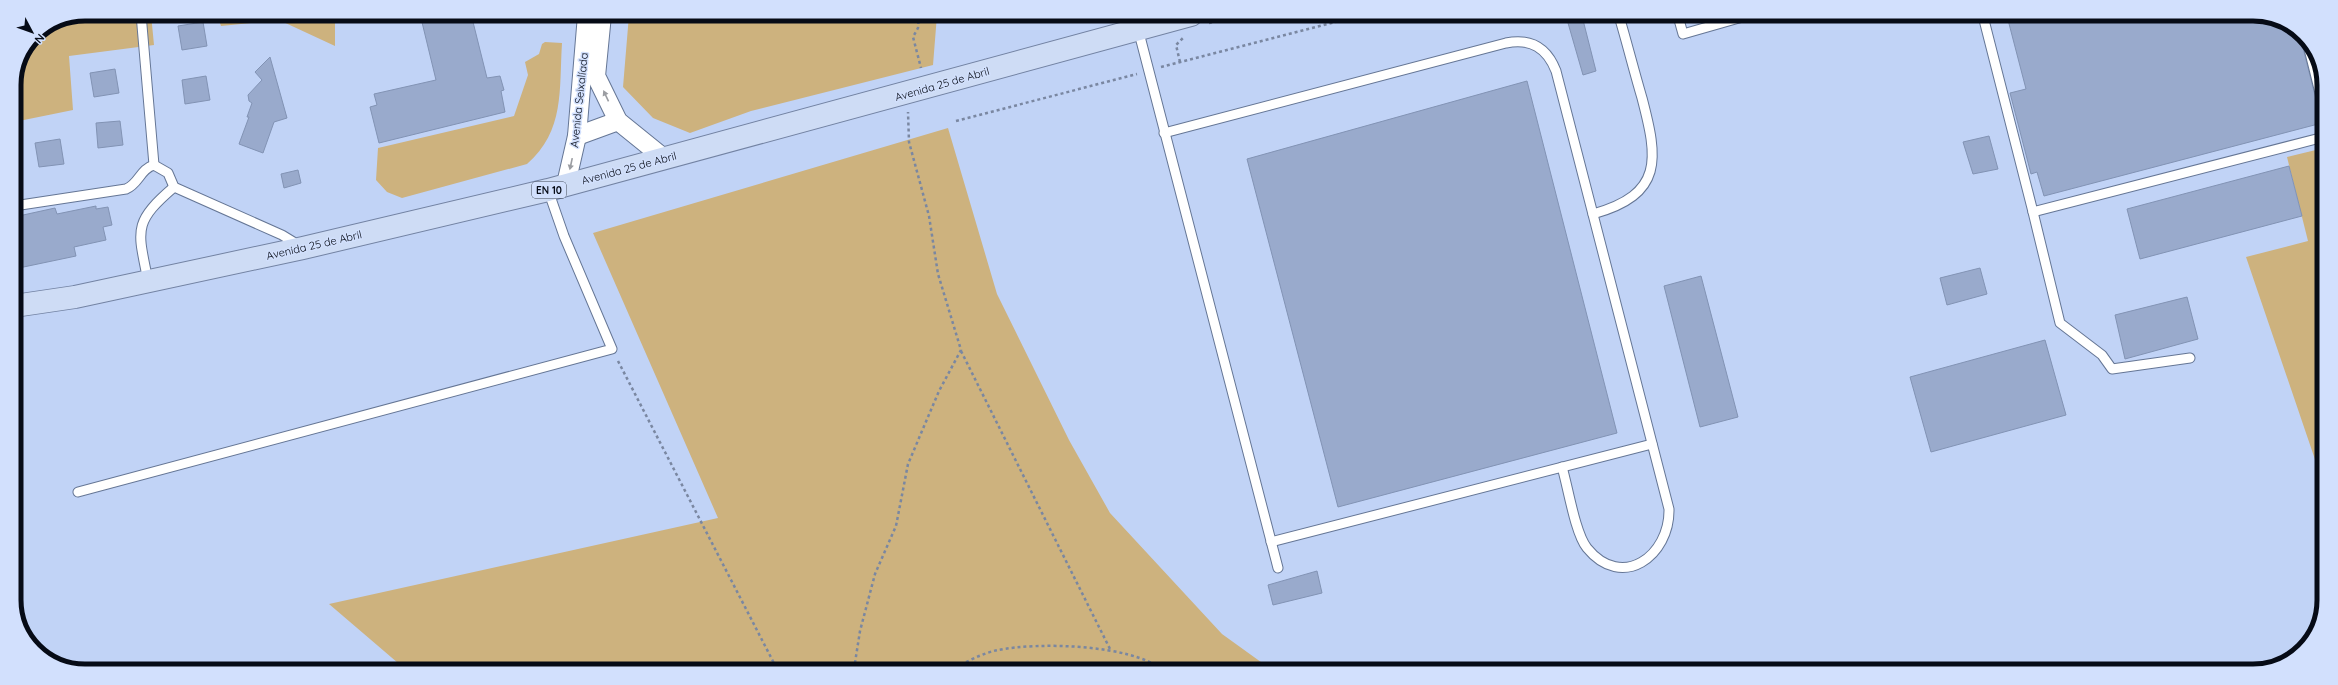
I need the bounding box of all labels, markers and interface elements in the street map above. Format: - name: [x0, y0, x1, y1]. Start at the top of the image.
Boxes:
- north arrow: [12, 12, 52, 52]
- text: N: [32, 31, 47, 46]
- street label: Avenida Seixalíada: [567, 52, 591, 148]
- street label: Avenida 25 de Abril: [893, 64, 991, 104]
- one-way arrow: [603, 90, 609, 101]
- street label: Avenida 25 de Abril: [580, 149, 678, 187]
- one-way arrow: [567, 158, 573, 171]
- road number: EN 10: [532, 182, 566, 198]
- street label: Avenida 25 de Abril: [265, 227, 363, 263]

